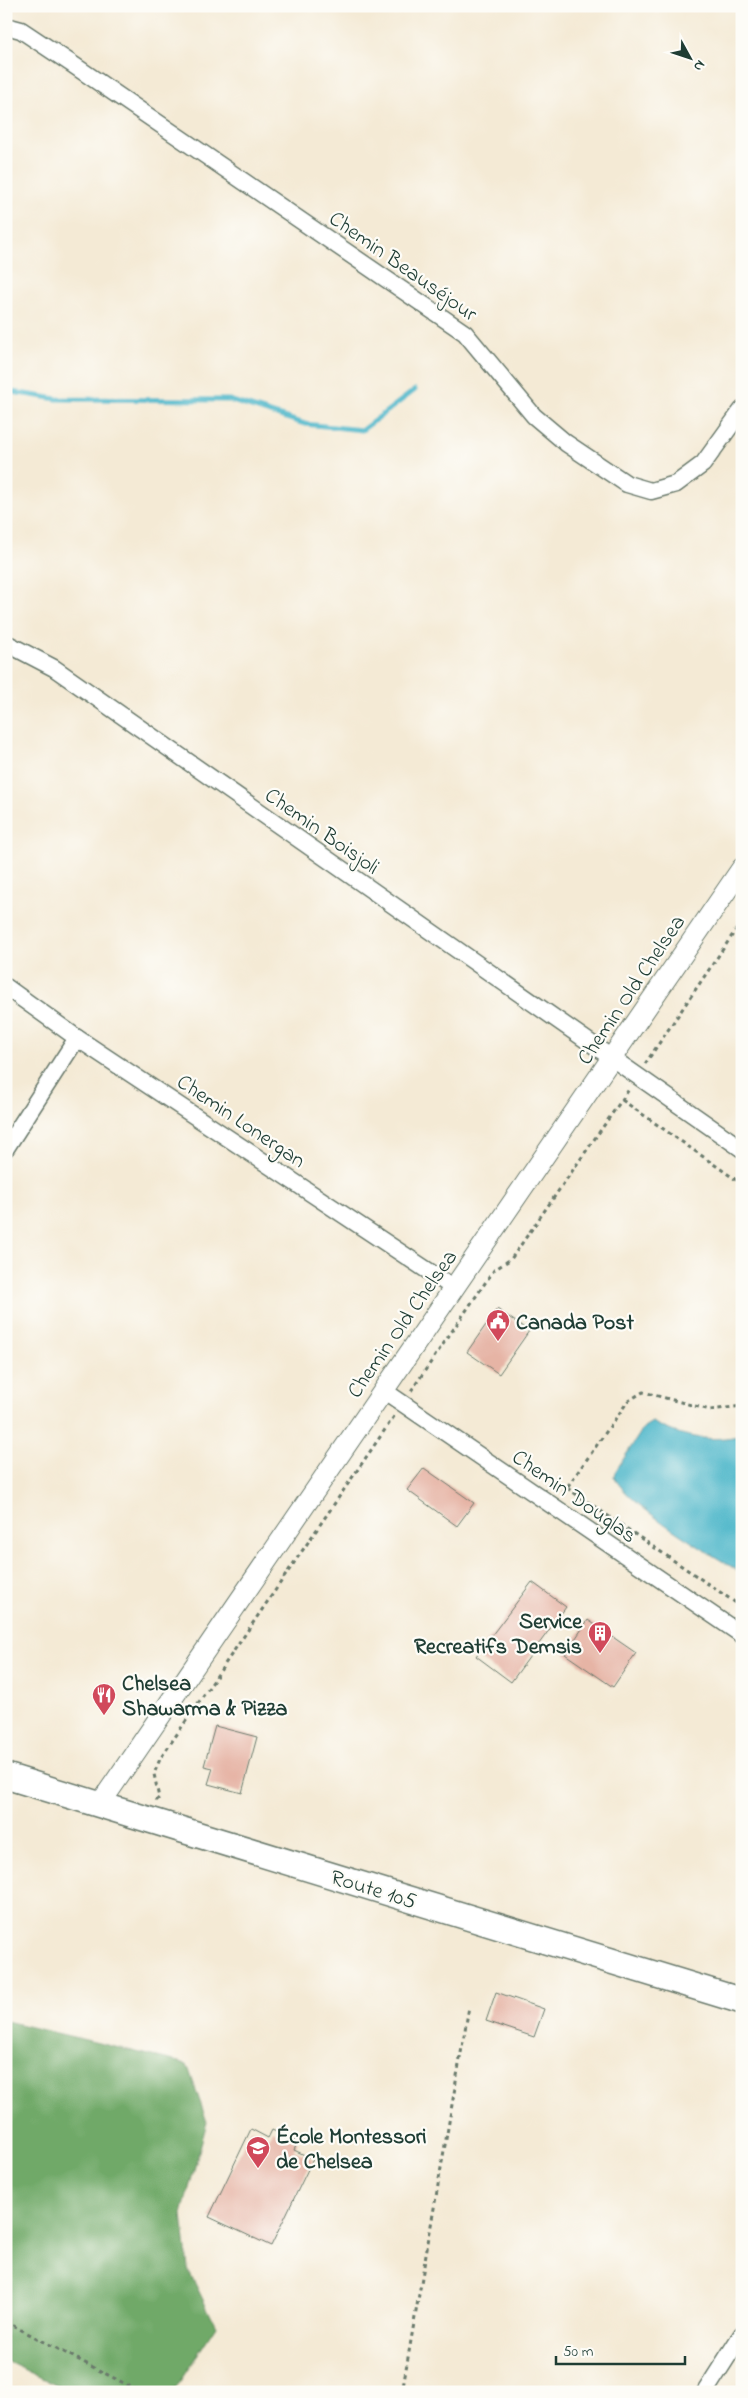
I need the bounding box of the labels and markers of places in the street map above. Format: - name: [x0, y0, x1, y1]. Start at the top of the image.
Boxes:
- public building icon: Canada Post: [485, 1308, 511, 1342]
- place label: Canada Post: [516, 1308, 634, 1340]
- place label: Service Recreatifs Demsis: [414, 1607, 583, 1664]
- building icon: Service Recreatifs Demsis: [587, 1620, 613, 1654]
- place label: Chelsea Shawarma & Pizza: [122, 1669, 287, 1726]
- restaurant icon: Chelsea Shawarma & Pizza: [91, 1682, 117, 1716]
- place label: École Montessori de Chelsea: [276, 2122, 426, 2179]
- school or university icon: École Montessori de Chelsea: [245, 2135, 271, 2169]

